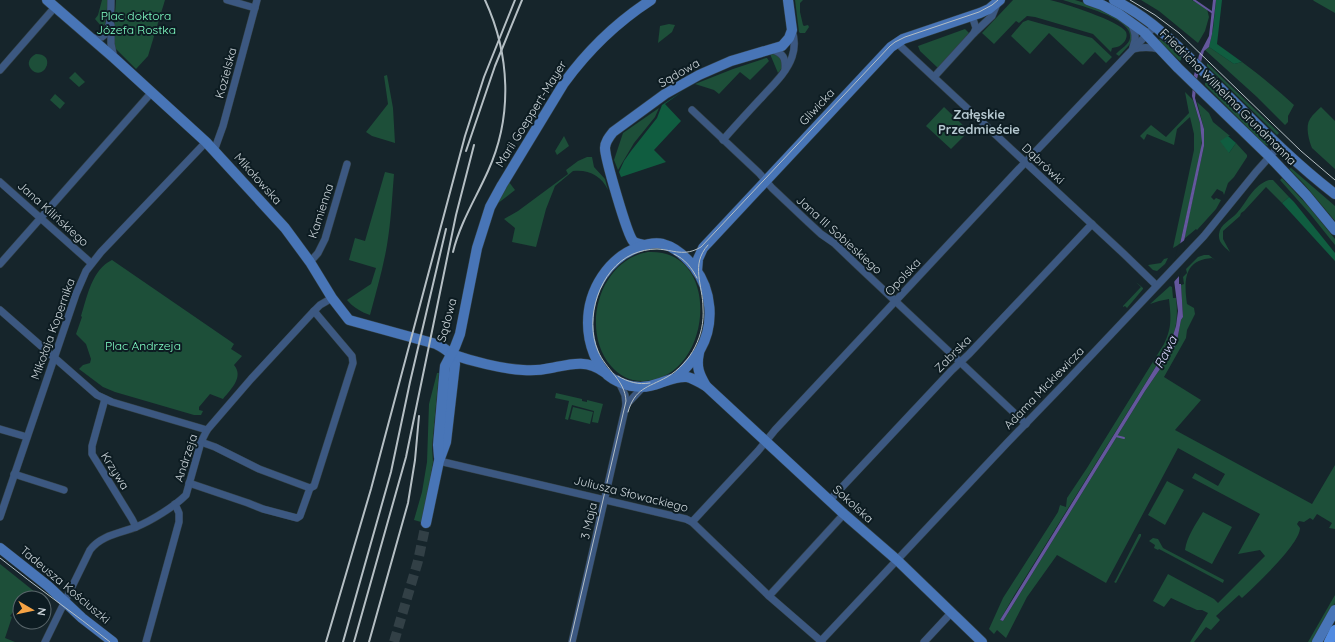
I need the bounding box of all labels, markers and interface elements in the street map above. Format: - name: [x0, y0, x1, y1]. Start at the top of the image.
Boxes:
- park label: Plac doktora Józefa Rostka: [96, 8, 176, 37]
- street label: Friedricha Wilhelma Grundmanna: [1157, 25, 1300, 168]
- street label: Kozielska: [212, 46, 240, 100]
- street label: Sądowa: [656, 55, 702, 90]
- street label: Marii Goeppert-Mayer: [492, 57, 570, 170]
- street label: Gliwicka: [796, 85, 838, 128]
- district label: Załęskie Przedmieście: [938, 106, 1020, 137]
- street label: Dąbrówki: [1019, 140, 1068, 187]
- street label: Mikołowska: [231, 150, 285, 208]
- street label: Jana Kilińskiego: [15, 178, 92, 249]
- street label: Kamienna: [305, 182, 336, 240]
- street label: Jana III Sobieskiego: [793, 192, 885, 277]
- street label: Opolska: [882, 255, 924, 299]
- street label: Mikołaja Kopernika: [27, 276, 78, 382]
- street label: Sądowa: [433, 296, 460, 343]
- street label: Zabrska: [931, 332, 974, 375]
- water label: Rawa: [1150, 332, 1180, 371]
- park label: Plac Andrzeja: [105, 338, 181, 353]
- street label: Adama Mickiewicza: [1000, 343, 1087, 432]
- street label: Andrzeja: [171, 432, 200, 484]
- street label: Krzywa: [98, 449, 133, 492]
- street label: Juliusza Słowackiego: [572, 472, 690, 515]
- street label: Sokolska: [830, 482, 877, 526]
- street label: 3 Maja: [577, 501, 600, 541]
- street label: Tadeusza Kościuszki: [17, 543, 113, 627]
- north arrow: [12, 590, 52, 630]
- text: N: [34, 606, 49, 617]

